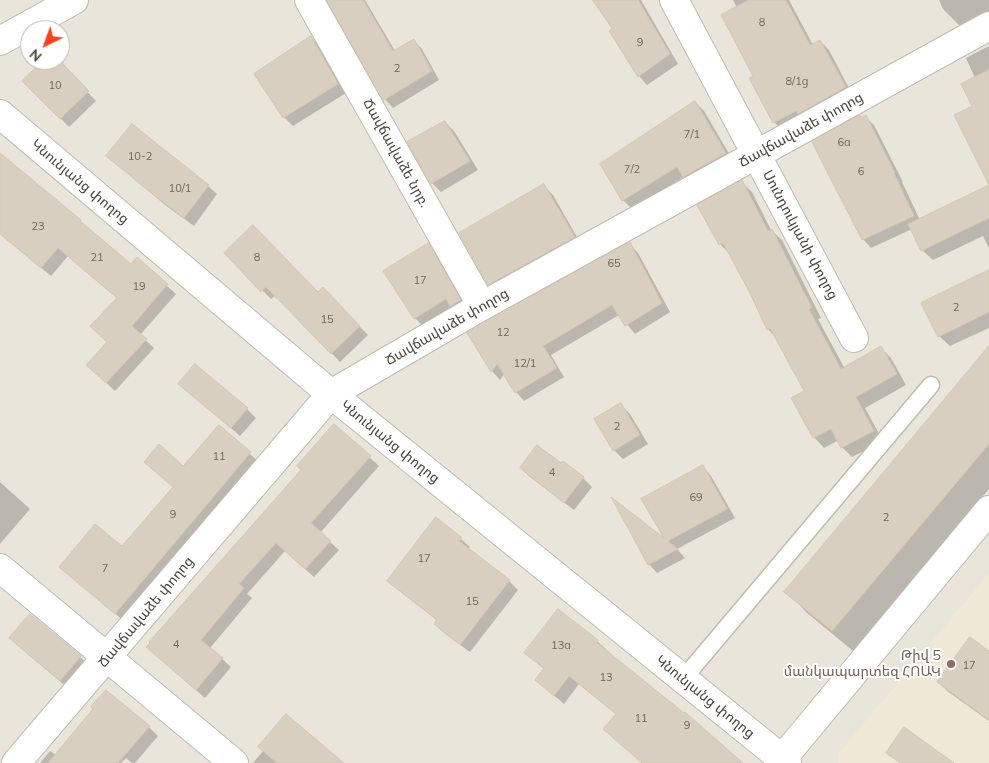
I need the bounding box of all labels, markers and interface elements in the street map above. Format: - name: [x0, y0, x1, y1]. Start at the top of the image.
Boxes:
- house number: 8: [759, 16, 765, 30]
- north arrow: [20, 20, 70, 70]
- house number: 9: [637, 36, 643, 50]
- text: N: [26, 45, 46, 66]
- house number: 2: [394, 62, 400, 76]
- house number: 8/1g: [786, 75, 808, 89]
- house number: 10: [48, 79, 62, 93]
- street label: Ճավճավաձե փողոց: [736, 89, 866, 171]
- street label: Ճավճավաձե նրբ.: [359, 96, 433, 210]
- house number: 7/1: [684, 128, 700, 142]
- street label: Կնունյանց փողոց: [28, 136, 132, 228]
- house number: 6a: [837, 136, 851, 150]
- house number: 10-2: [128, 150, 152, 164]
- house number: 7/2: [624, 163, 640, 177]
- house number: 6: [858, 165, 864, 179]
- street label: Սունդուկյանի փողոց: [759, 167, 841, 303]
- house number: 10/1: [169, 182, 191, 196]
- house number: 23: [31, 220, 45, 234]
- house number: 21: [90, 251, 104, 265]
- house number: 8: [254, 251, 260, 265]
- house number: 65: [607, 257, 621, 271]
- house number: 17: [413, 274, 427, 288]
- house number: 19: [132, 280, 146, 294]
- street label: Ճավճավաձե փողոց: [382, 285, 512, 369]
- house number: 2: [953, 301, 959, 315]
- house number: 15: [320, 313, 334, 327]
- house number: 12: [496, 326, 510, 340]
- house number: 12/1: [514, 357, 536, 371]
- street label: Կնունյանց փողոց: [337, 397, 443, 487]
- house number: 2: [614, 420, 620, 434]
- house number: 11: [212, 450, 226, 464]
- house number: 4: [549, 466, 555, 480]
- house number: 69: [689, 491, 703, 505]
- house number: 9: [170, 508, 176, 522]
- house number: 2: [883, 511, 889, 525]
- house number: 17: [417, 552, 431, 566]
- street label: Ճավճավաձե փողոց: [95, 553, 197, 671]
- house number: 7: [102, 562, 108, 576]
- house number: 15: [465, 595, 479, 609]
- house number: 4: [173, 638, 179, 652]
- house number: 13a: [551, 639, 571, 653]
- place label: Թիվ 5 մանկապարտեզ ՀՈԱԿ: [784, 648, 941, 680]
- street label: Կնունյանց փողոց: [652, 652, 758, 742]
- marker: Թիվ 5 մանկապարտեզ ՀՈԱԿ: [945, 658, 957, 670]
- house number: 17: [962, 659, 976, 673]
- house number: 13: [599, 671, 613, 685]
- house number: 11: [634, 712, 648, 726]
- house number: 9: [684, 719, 690, 733]

